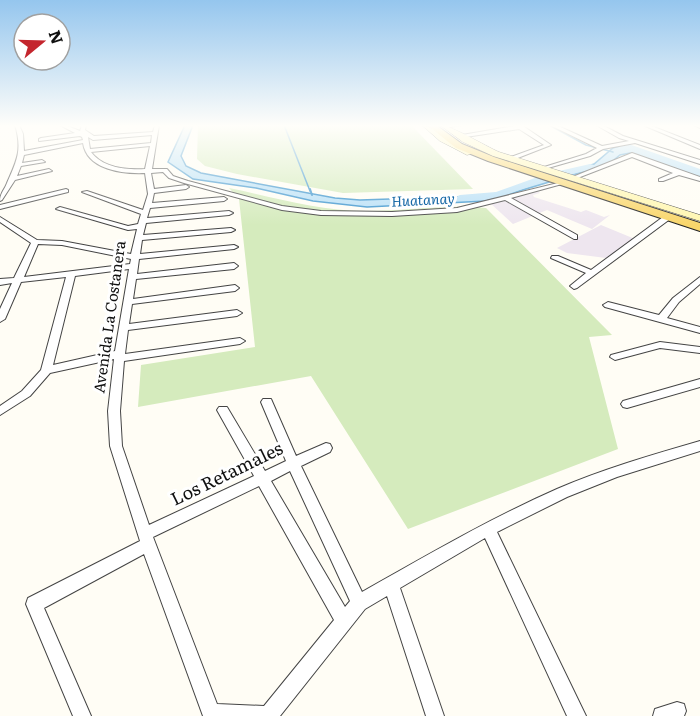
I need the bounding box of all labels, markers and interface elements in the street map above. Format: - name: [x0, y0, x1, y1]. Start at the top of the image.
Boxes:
- north arrow: [12, 12, 72, 72]
- text: N: [44, 27, 71, 47]
- water label: Huatanay: [391, 187, 455, 211]
- street label: Avenida La Costanera: [86, 238, 131, 395]
- street label: Los Retamales: [166, 434, 287, 512]

